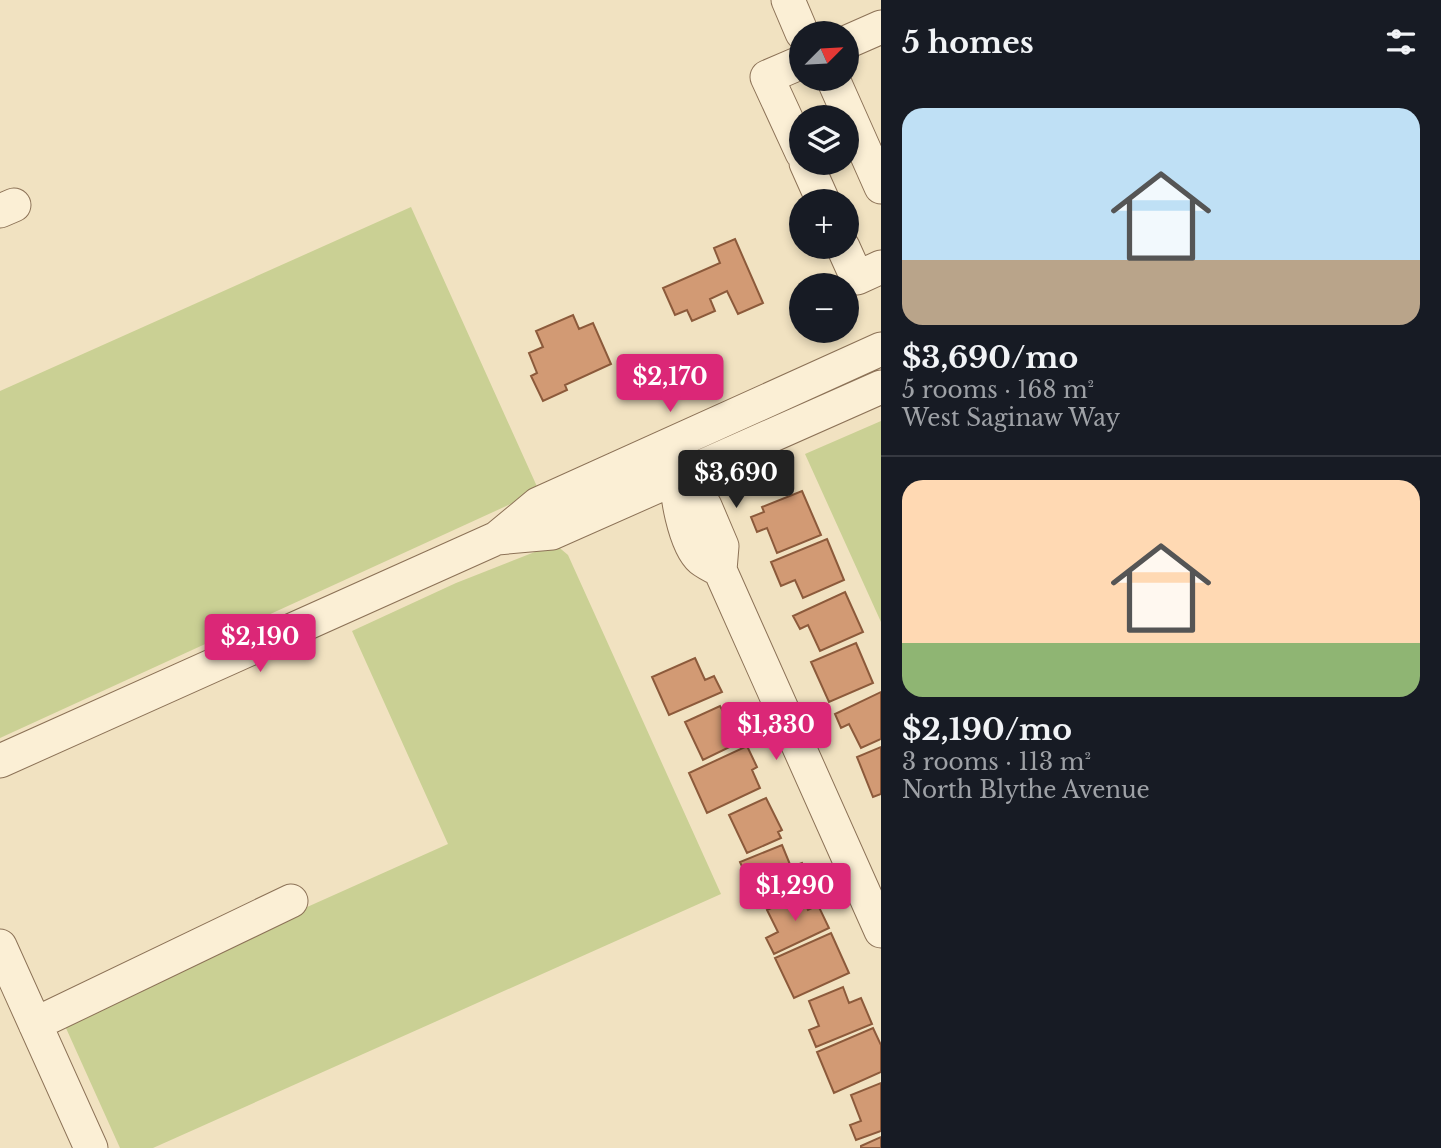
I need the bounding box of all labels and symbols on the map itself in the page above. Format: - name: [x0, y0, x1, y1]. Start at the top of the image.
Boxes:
- north arrow: [789, 21, 859, 91]
- pin: $2,170: [613, 354, 727, 414]
- pin: $3,690: [679, 450, 793, 510]
- pin: $2,190: [203, 614, 317, 674]
- pin: $1,330: [719, 702, 833, 762]
- pin: $1,290: [738, 864, 852, 923]

